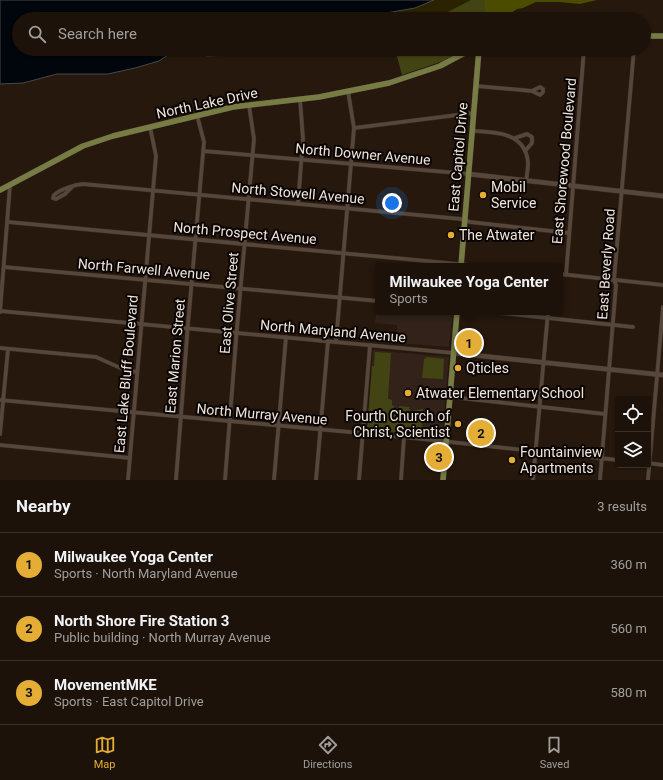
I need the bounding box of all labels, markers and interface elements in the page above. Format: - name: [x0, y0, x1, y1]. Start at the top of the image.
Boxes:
- search box: [12, 12, 651, 56]
- icon: search: [26, 23, 48, 45]
- text: Search here: [58, 25, 137, 43]
- street label: East Shorewood Boulevard: [549, 77, 579, 245]
- street label: North Lake Drive: [155, 84, 259, 122]
- street label: East Capitol Drive: [445, 102, 471, 212]
- street label: North Downer Avenue: [295, 140, 431, 168]
- street label: North Stowell Avenue: [231, 179, 365, 207]
- place label: Mobil Service: [491, 179, 537, 211]
- marker: Mobil Service: [478, 190, 488, 200]
- your location: [382, 193, 402, 213]
- street label: East Beverly Road: [594, 208, 618, 320]
- street label: North Prospect Avenue: [173, 219, 317, 247]
- place label: The Atwater: [459, 227, 535, 243]
- marker: The Atwater: [446, 230, 456, 240]
- street label: East Olive Street: [217, 251, 241, 354]
- street label: North Farwell Avenue: [77, 255, 211, 283]
- popup: [375, 263, 563, 315]
- text: Milwaukee Yoga Center: [390, 273, 548, 291]
- text: Sports: [390, 291, 428, 306]
- street label: East Lake Bluff Boulevard: [111, 294, 141, 454]
- street label: East Marion Street: [162, 298, 188, 414]
- street label: North Maryland Avenue: [260, 317, 406, 345]
- pin: 1: [456, 328, 482, 358]
- place label: Qticles: [466, 360, 509, 376]
- marker: Qticles: [453, 363, 463, 373]
- place label: Atwater Elementary School: [416, 385, 584, 401]
- marker: Atwater Elementary School: [403, 388, 413, 398]
- map controls: [615, 396, 651, 468]
- button: locate: [615, 396, 651, 432]
- street label: North Murray Avenue: [196, 400, 328, 428]
- place label: Fourth Church of Christ, Scientist: [345, 408, 450, 440]
- pin: 2: [468, 418, 494, 448]
- marker: Fourth Church of Christ, Scientist: [453, 419, 463, 429]
- button: layers: [615, 432, 651, 468]
- pin: 3: [426, 442, 452, 472]
- place label: Fountainview Apartments: [520, 444, 603, 476]
- marker: Fountainview Apartments: [507, 455, 517, 465]
- text: Nearby: [16, 496, 71, 516]
- text: 3 results: [597, 499, 647, 514]
- text: Milwaukee Yoga Center: [54, 548, 213, 566]
- text: 1: [25, 557, 33, 572]
- text: 360 m: [610, 557, 647, 572]
- text: Sports · North Maryland Avenue: [54, 566, 238, 581]
- text: North Shore Fire Station 3: [54, 612, 229, 630]
- text: 2: [25, 621, 33, 636]
- text: 560 m: [610, 621, 647, 636]
- text: Public building · North Murray Avenue: [54, 630, 271, 645]
- text: MovementMKE: [54, 676, 157, 694]
- text: 3: [25, 685, 33, 700]
- text: 580 m: [610, 685, 647, 700]
- text: Sports · East Capitol Drive: [54, 694, 204, 709]
- tab: Map: [94, 734, 116, 771]
- tab: Directions: [303, 734, 352, 771]
- tab: Saved: [540, 734, 569, 771]

